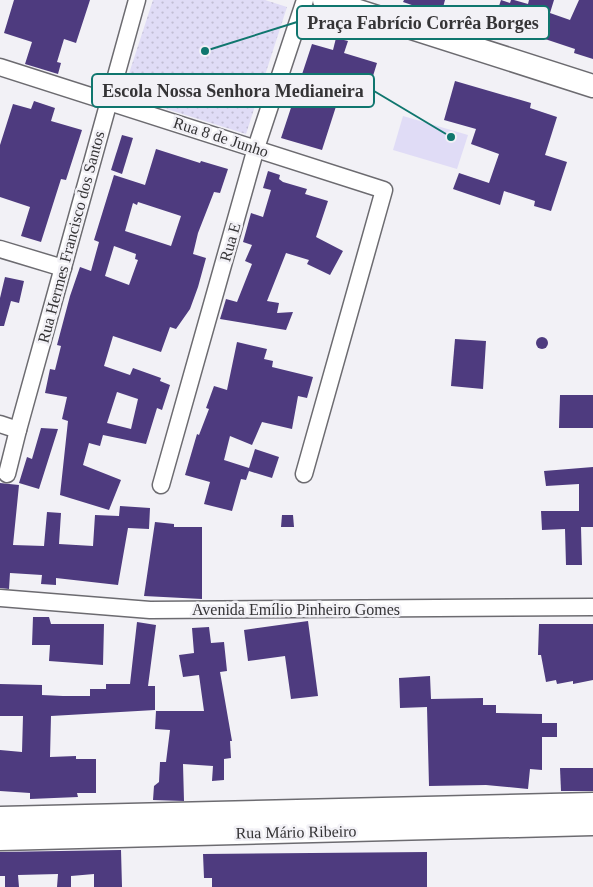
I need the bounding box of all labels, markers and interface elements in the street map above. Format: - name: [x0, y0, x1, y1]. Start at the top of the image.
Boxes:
- callout: Praça Fabrício Corrêa Borges: [297, 6, 549, 39]
- text: Praça Fabrício Corrêa Borges: [307, 13, 539, 33]
- callout: Escola Nossa Senhora Medianeira: [92, 74, 374, 107]
- text: Escola Nossa Senhora Medianeira: [102, 81, 364, 101]
- street label: Rua 8 de Junho: [171, 114, 271, 160]
- street label: Rua Hermes Francisco dos Santos: [34, 129, 108, 345]
- street label: Rua E: [216, 221, 244, 263]
- street label: Avenida Emílio Pinheiro Gomes: [192, 601, 400, 618]
- street label: Rua Mário Ribeiro: [235, 822, 357, 842]

